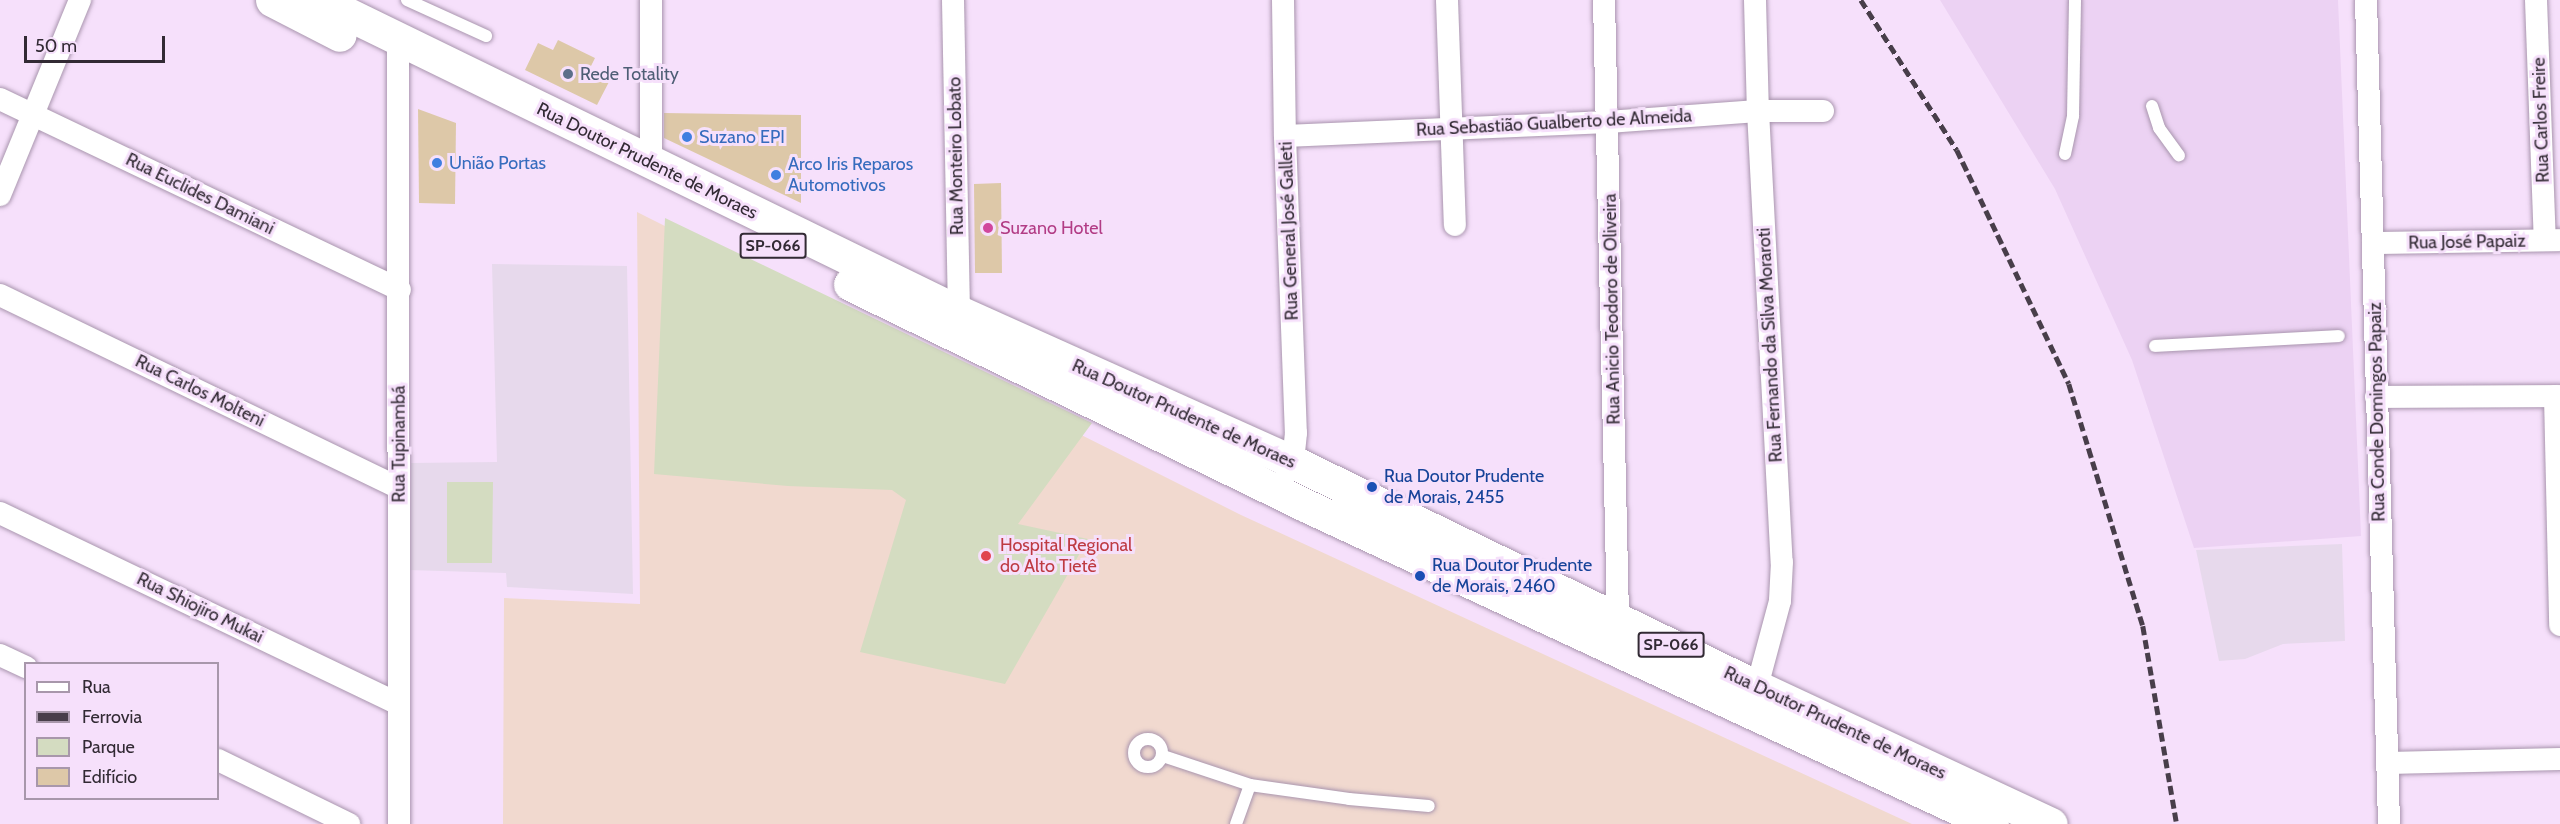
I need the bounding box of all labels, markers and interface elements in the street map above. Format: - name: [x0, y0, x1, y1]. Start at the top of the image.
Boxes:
- scale bar: [27, 24, 168, 62]
- text: 50 m: [35, 35, 77, 57]
- street label: Rua Carlos Freire: [2528, 57, 2554, 183]
- place label: Rede Totality: [580, 63, 679, 85]
- marker: Rede Totality: [561, 67, 575, 81]
- street label: Rua Monteiro Lobato: [944, 77, 968, 235]
- street label: Rua Doutor Prudente de Moraes: [533, 98, 761, 224]
- street label: Rua Sebastião Gualberto de Almeida: [1416, 105, 1692, 141]
- place label: Suzano EPI: [699, 126, 785, 148]
- marker: Suzano EPI: [680, 130, 694, 144]
- street label: Rua General José Galleti: [1275, 141, 1303, 321]
- street label: Rua Euclides Damiani: [122, 149, 278, 239]
- place label: União Portas: [449, 152, 546, 174]
- place label: Arco Iris Reparos Automotivos: [788, 154, 913, 196]
- marker: União Portas: [430, 156, 444, 170]
- marker: Arco Iris Reparos Automotivos: [769, 168, 783, 182]
- street label: Rua Anicio Teodoro de Oliveira: [1599, 193, 1625, 425]
- place label: Suzano Hotel: [1000, 217, 1103, 239]
- marker: Suzano Hotel: [981, 221, 995, 235]
- street label: Rua Fernando da Silva Moraroti: [1753, 227, 1787, 463]
- street label: Rua José Papaiz: [2408, 230, 2526, 254]
- road number: SP-066: [738, 233, 808, 259]
- street label: Rua Conde Domingos Papaiz: [2364, 302, 2390, 522]
- street label: Rua Carlos Molteni: [132, 350, 268, 432]
- street label: Rua Doutor Prudente de Moraes: [1069, 355, 1299, 473]
- street label: Rua Tupinambá: [388, 385, 410, 503]
- place label: Rua Doutor Prudente de Morais, 2455: [1384, 466, 1544, 508]
- marker: Rua Doutor Prudente de Morais, 2455: [1365, 480, 1379, 494]
- place label: Hospital Regional do Alto Tietê: [1000, 535, 1132, 578]
- marker: Hospital Regional do Alto Tietê: [977, 547, 995, 565]
- place label: Rua Doutor Prudente de Morais, 2460: [1432, 555, 1592, 598]
- street label: Rua Shiojiro Mukai: [133, 568, 267, 648]
- marker: Rua Doutor Prudente de Morais, 2460: [1413, 569, 1427, 583]
- road number: SP-066: [1636, 632, 1706, 658]
- legend: [24, 662, 219, 800]
- street label: Rua Doutor Prudente de Moraes: [1720, 662, 1950, 784]
- text: Rua: [82, 676, 111, 698]
- text: Ferrovia: [82, 706, 142, 728]
- text: Parque: [82, 736, 135, 758]
- text: Edifício: [82, 766, 137, 788]

